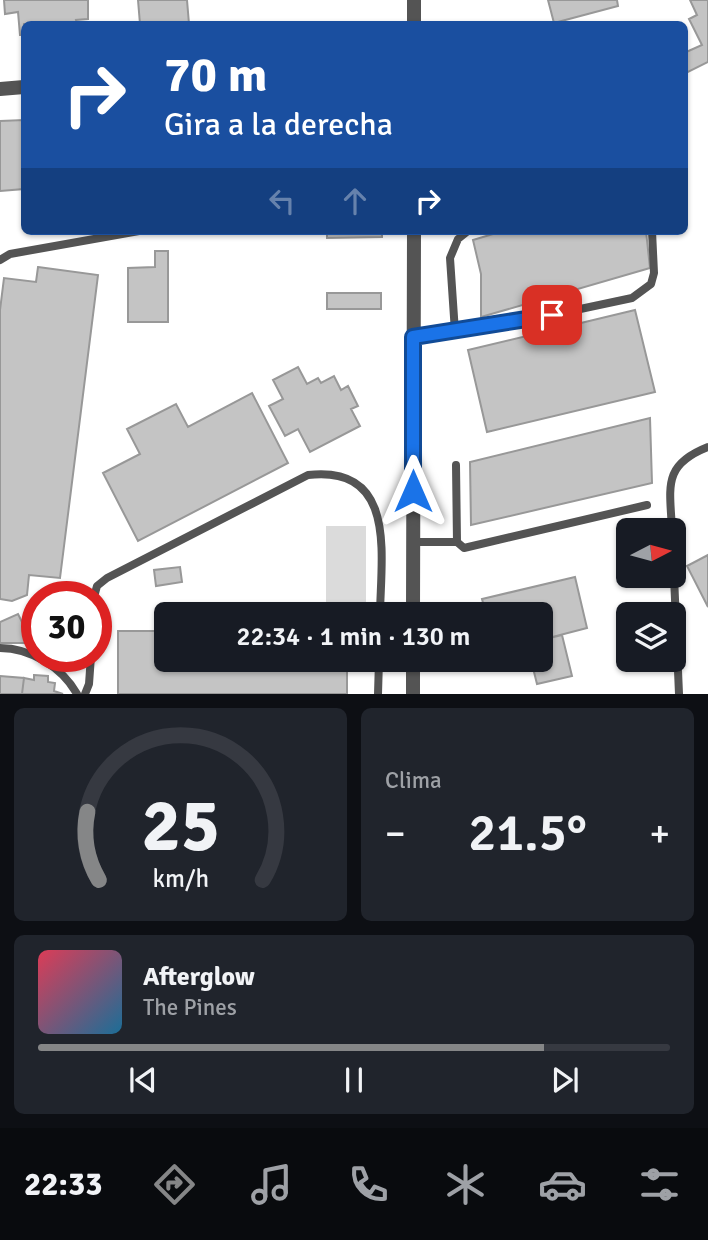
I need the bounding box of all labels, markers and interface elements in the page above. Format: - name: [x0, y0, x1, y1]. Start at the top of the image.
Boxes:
- text: 70 m: [164, 45, 267, 105]
- icon: right: [49, 49, 140, 140]
- text: Gira a la derecha: [164, 105, 393, 144]
- icon: left: [263, 182, 301, 220]
- icon: ahead: [336, 182, 374, 220]
- icon: right: [409, 182, 447, 220]
- pin: [522, 285, 582, 345]
- icon: arrive: [533, 296, 571, 334]
- position arrow: [376, 454, 450, 528]
- north arrow: [616, 518, 686, 588]
- map controls: [616, 518, 686, 672]
- speed limit sign: 30: [21, 581, 112, 672]
- button: layers: [616, 602, 686, 672]
- text: 22:34 · 1 min · 130 m: [237, 621, 470, 653]
- text: Clima: [385, 766, 442, 795]
- text: 25: [141, 783, 220, 872]
- text: 21.5°: [468, 801, 587, 865]
- text: −: [385, 810, 406, 857]
- text: +: [649, 810, 670, 857]
- text: km/h: [152, 863, 209, 894]
- text: Afterglow: [143, 961, 255, 993]
- text: The Pines: [143, 993, 237, 1022]
- icon: previous: [124, 1061, 162, 1099]
- icon: pause: [335, 1061, 373, 1099]
- icon: next: [546, 1061, 584, 1099]
- icon: directions: [150, 1160, 199, 1209]
- icon: music: [247, 1160, 296, 1209]
- icon: phone: [344, 1160, 393, 1209]
- icon: climate: [441, 1160, 490, 1209]
- icon: car: [538, 1160, 587, 1209]
- icon: filters: [635, 1160, 684, 1209]
- text: 22:33: [24, 1165, 103, 1204]

